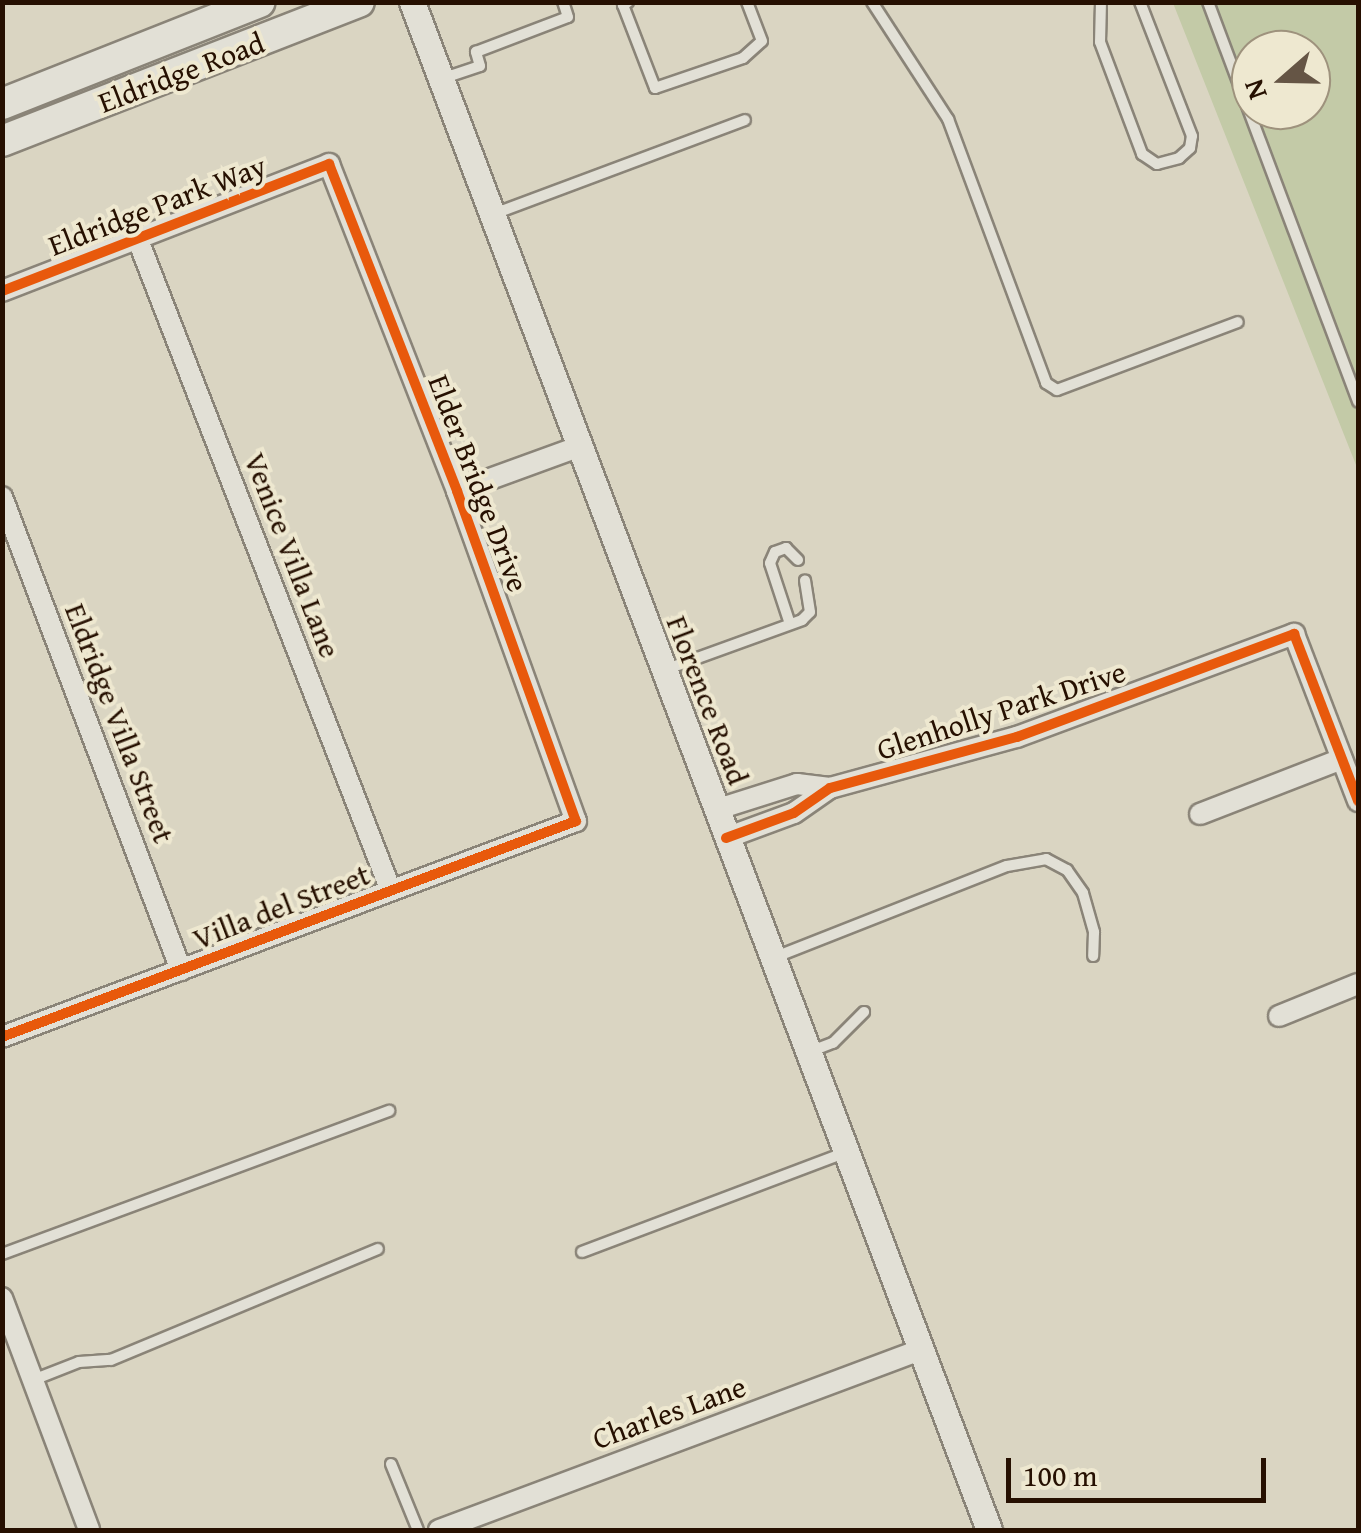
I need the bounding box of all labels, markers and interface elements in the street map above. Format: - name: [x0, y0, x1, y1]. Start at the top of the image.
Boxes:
- street label: Eldridge Road: [93, 24, 269, 120]
- north arrow: [1231, 30, 1331, 130]
- text: N: [1232, 74, 1277, 106]
- street label: Eldridge Park Way: [43, 147, 271, 263]
- street label: Elder Bridge Drive: [421, 369, 537, 597]
- street label: Venice Villa Lane: [237, 447, 349, 663]
- street label: Eldridge Villa Street: [58, 598, 182, 848]
- street label: Florence Road: [659, 610, 757, 790]
- street label: Glenholly Park Drive: [872, 653, 1130, 767]
- street label: Villa del Street: [187, 856, 375, 956]
- street label: Charles Lane: [587, 1368, 751, 1456]
- scale bar: [1011, 1438, 1271, 1500]
- text: 100 m: [1023, 1453, 1097, 1497]

